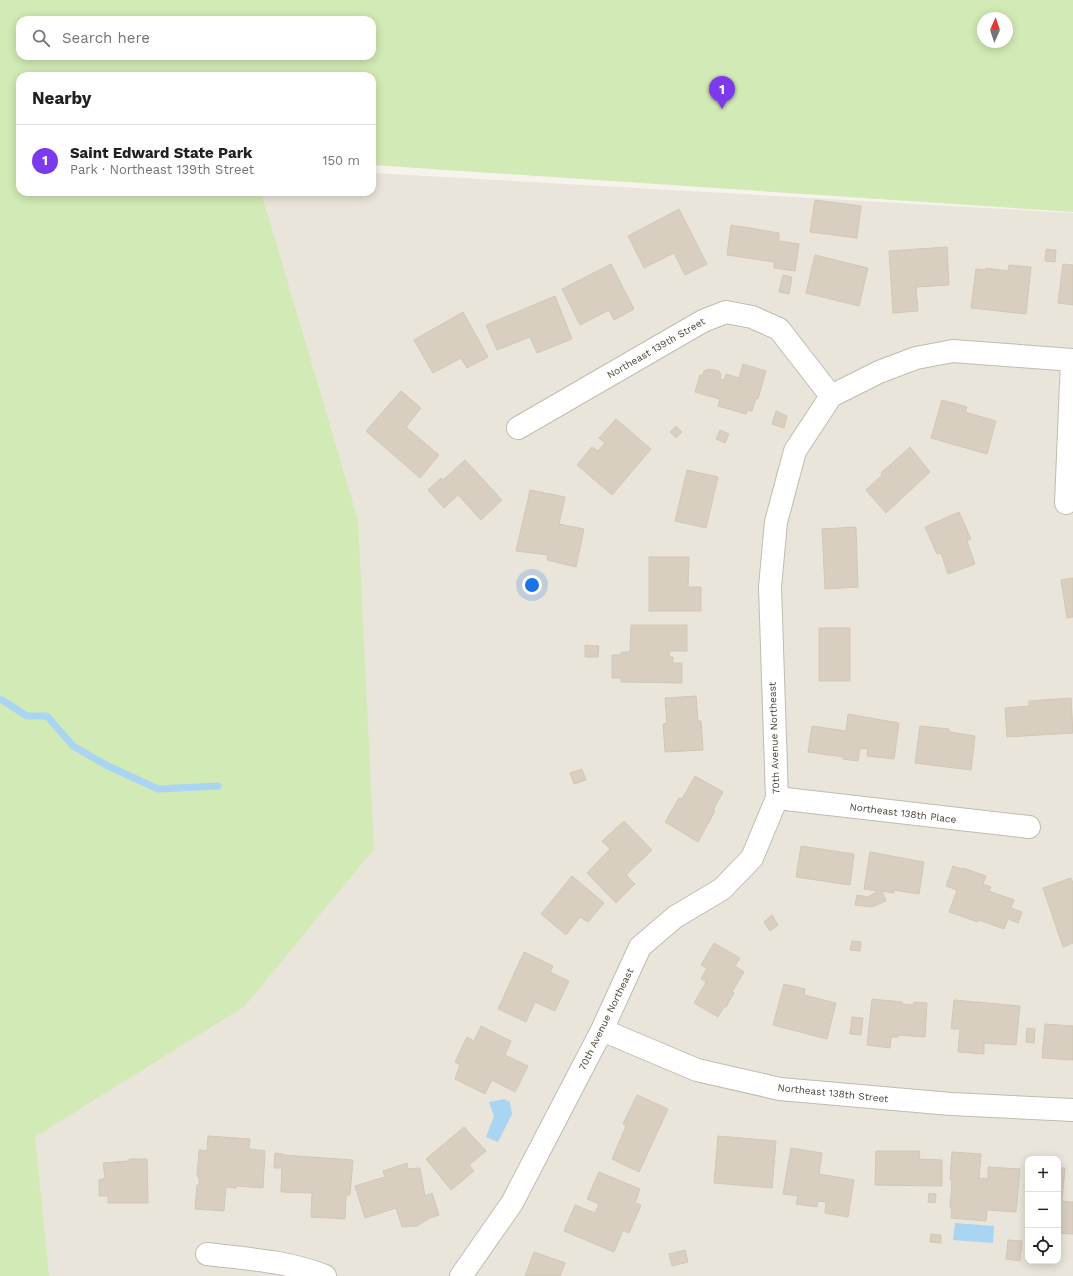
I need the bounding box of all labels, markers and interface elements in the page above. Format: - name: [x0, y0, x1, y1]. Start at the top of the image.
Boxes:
- north arrow: [977, 12, 1013, 48]
- search box: [16, 16, 376, 60]
- icon: search: [30, 27, 52, 49]
- text: Search here: [62, 29, 150, 47]
- pin: 1: [709, 76, 735, 109]
- text: Nearby: [32, 88, 91, 108]
- text: Saint Edward State Park: [70, 144, 252, 162]
- text: 1: [42, 153, 48, 168]
- text: 150 m: [322, 153, 360, 168]
- text: Park · Northeast 139th Street: [70, 162, 254, 177]
- street label: Northeast 139th Street: [605, 315, 708, 381]
- your location: [522, 575, 542, 595]
- street label: 70th Avenue Northeast: [767, 681, 781, 794]
- street label: Northeast 138th Place: [849, 801, 957, 825]
- street label: 70th Avenue Northeast: [576, 965, 636, 1072]
- street label: Northeast 138th Street: [777, 1082, 890, 1104]
- map controls: [1025, 1156, 1061, 1264]
- button: +: [1025, 1156, 1061, 1192]
- button: −: [1025, 1192, 1061, 1228]
- button: locate: [1025, 1228, 1061, 1264]

